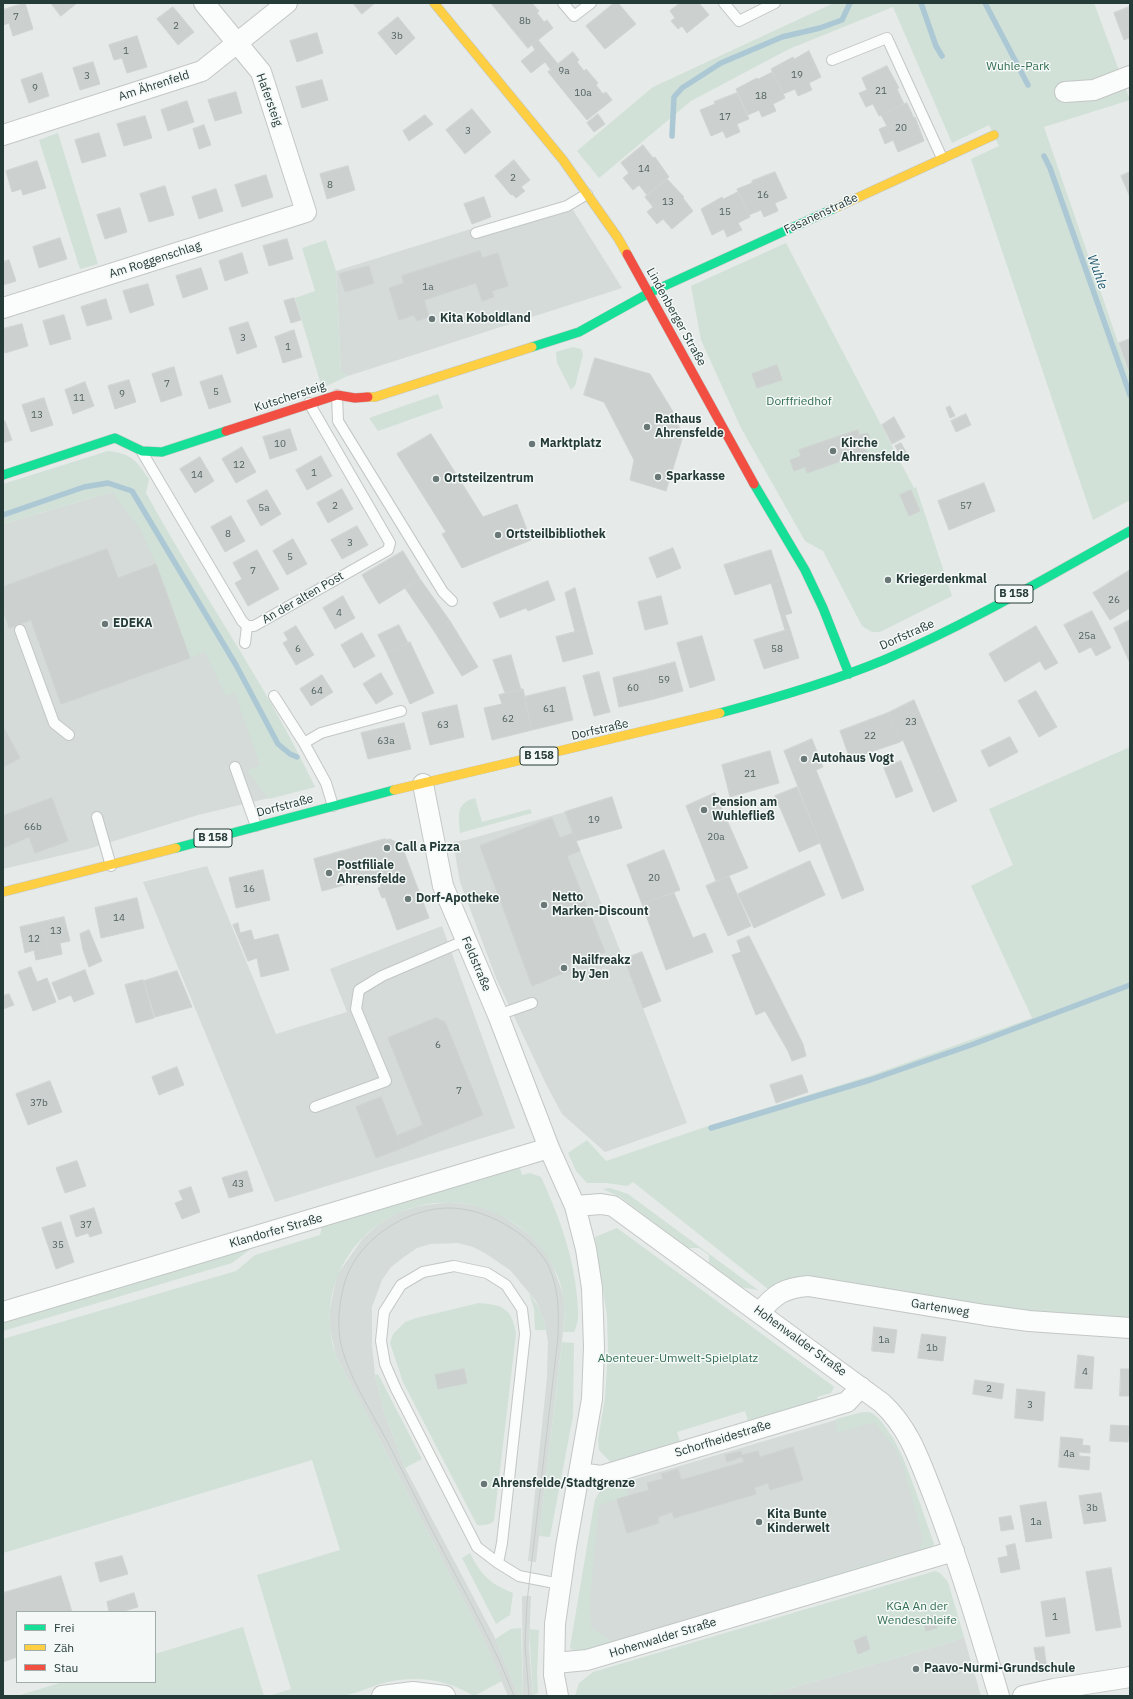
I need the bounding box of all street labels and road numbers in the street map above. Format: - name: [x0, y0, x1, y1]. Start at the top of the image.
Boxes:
- street label: Am Ährenfeld: [117, 68, 191, 104]
- street label: Hafersteig: [253, 71, 285, 129]
- street label: Fasanenstraße: [782, 191, 860, 237]
- street label: Am Roggenschlag: [107, 238, 203, 282]
- street label: Lindenberger Straße: [643, 265, 709, 369]
- street label: Kutschersteig: [253, 379, 327, 415]
- street label: An der alten Post: [260, 569, 346, 627]
- road number: B 158: [995, 585, 1033, 603]
- street label: Dorfstraße: [878, 617, 936, 653]
- street label: Dorfstraße: [570, 716, 630, 744]
- road number: B 158: [520, 747, 558, 765]
- street label: Dorfstraße: [255, 792, 315, 820]
- road number: B 158: [194, 829, 232, 847]
- street label: Feldstraße: [458, 934, 494, 994]
- street label: Klandorfer Straße: [228, 1211, 324, 1251]
- street label: Gartenweg: [910, 1296, 970, 1320]
- street label: Hohenwalder Straße: [751, 1303, 849, 1379]
- street label: Schorfheidestraße: [673, 1418, 773, 1460]
- street label: Hohenwalder Straße: [608, 1615, 718, 1661]

